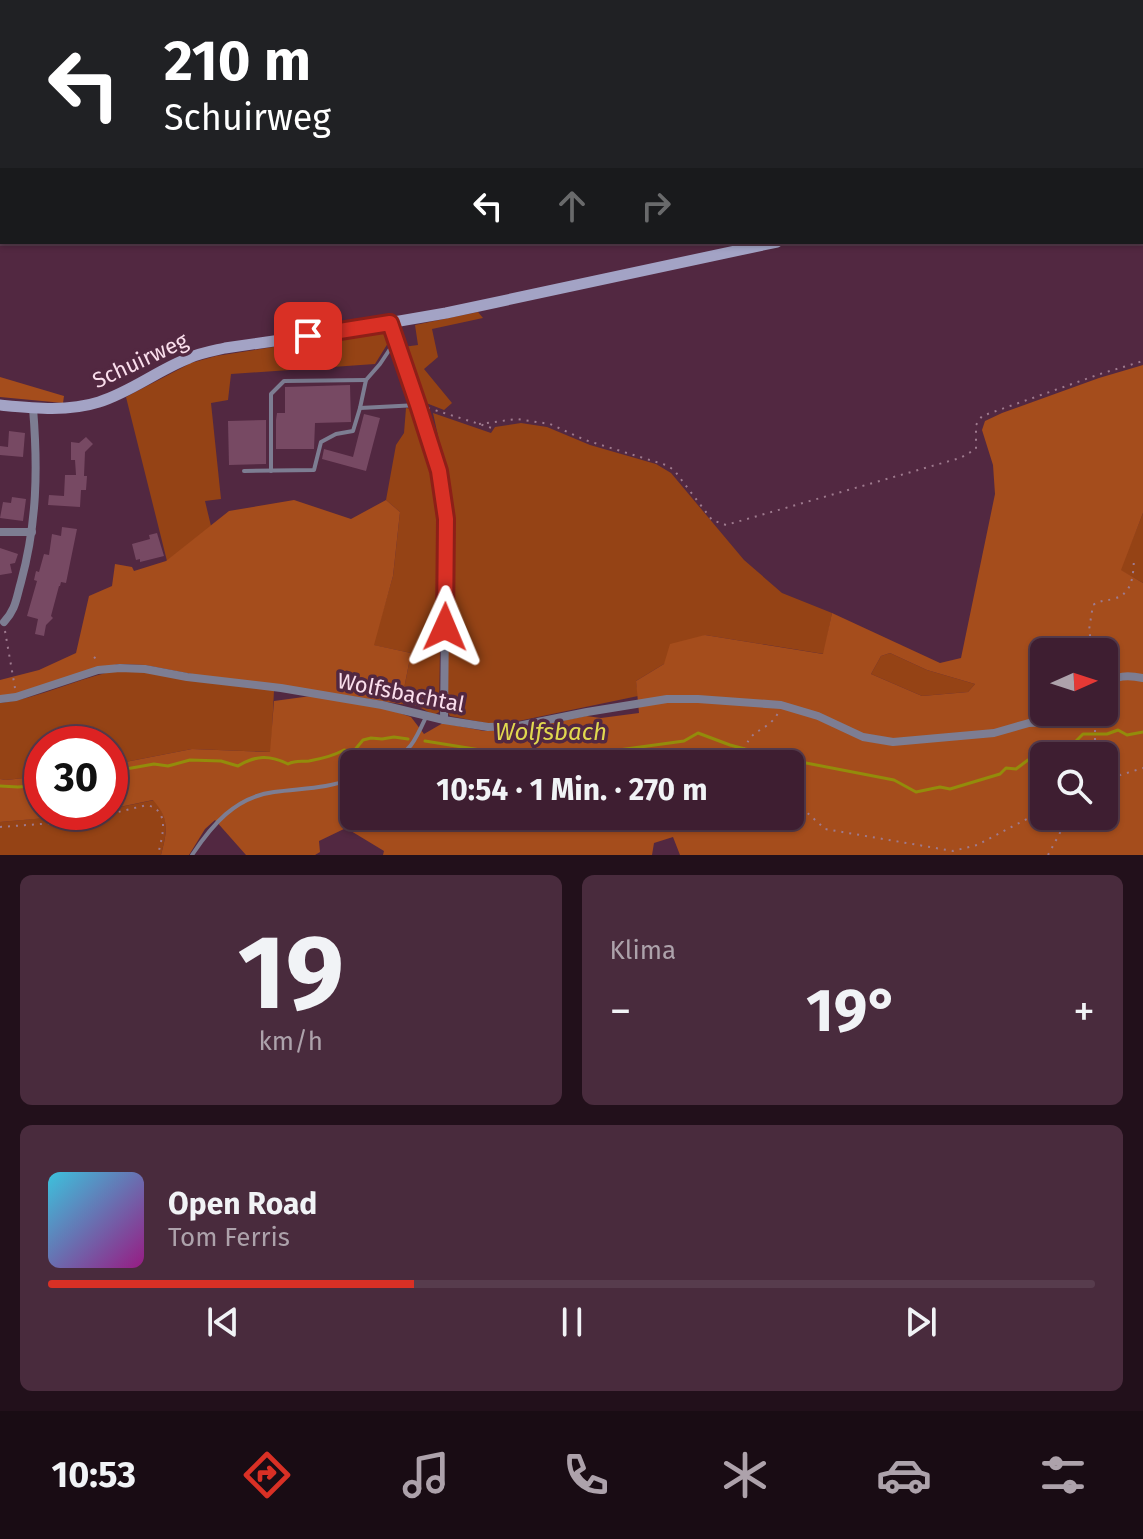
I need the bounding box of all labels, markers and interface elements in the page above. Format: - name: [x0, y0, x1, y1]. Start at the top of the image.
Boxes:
- text: 210 m: [164, 28, 311, 95]
- icon: left: [32, 32, 136, 136]
- text: Schuirweg: [164, 96, 331, 140]
- icon: left: [466, 184, 510, 228]
- icon: ahead: [550, 184, 594, 228]
- icon: right: [634, 184, 678, 228]
- pin: [274, 302, 342, 370]
- icon: arrive: [286, 314, 330, 358]
- street label: Schuirweg: [88, 326, 193, 394]
- position arrow: [403, 585, 487, 669]
- north arrow: [1030, 638, 1118, 726]
- map controls: [1030, 638, 1118, 830]
- street label: Wolfsbachtal: [335, 667, 467, 718]
- water label: Wolfsbach: [495, 718, 607, 746]
- speed limit sign: 30: [24, 726, 128, 830]
- button: search: [1030, 742, 1118, 830]
- text: 10:54 · 1 Min. · 270 m: [436, 772, 708, 808]
- text: 19: [238, 911, 344, 1036]
- text: Klima: [610, 935, 676, 966]
- text: 19°: [806, 975, 899, 1047]
- text: −: [610, 985, 632, 1038]
- text: +: [1073, 985, 1095, 1038]
- text: km/h: [259, 1026, 323, 1057]
- text: Open Road: [168, 1186, 317, 1222]
- text: Tom Ferris: [168, 1222, 290, 1253]
- icon: previous: [201, 1300, 245, 1344]
- icon: pause: [550, 1300, 594, 1344]
- icon: next: [899, 1300, 943, 1344]
- icon: directions: [239, 1447, 295, 1503]
- icon: music: [398, 1447, 454, 1503]
- icon: phone: [558, 1447, 614, 1503]
- icon: climate: [717, 1447, 773, 1503]
- icon: car: [876, 1447, 932, 1503]
- icon: filters: [1035, 1447, 1091, 1503]
- text: 10:53: [52, 1453, 136, 1497]

